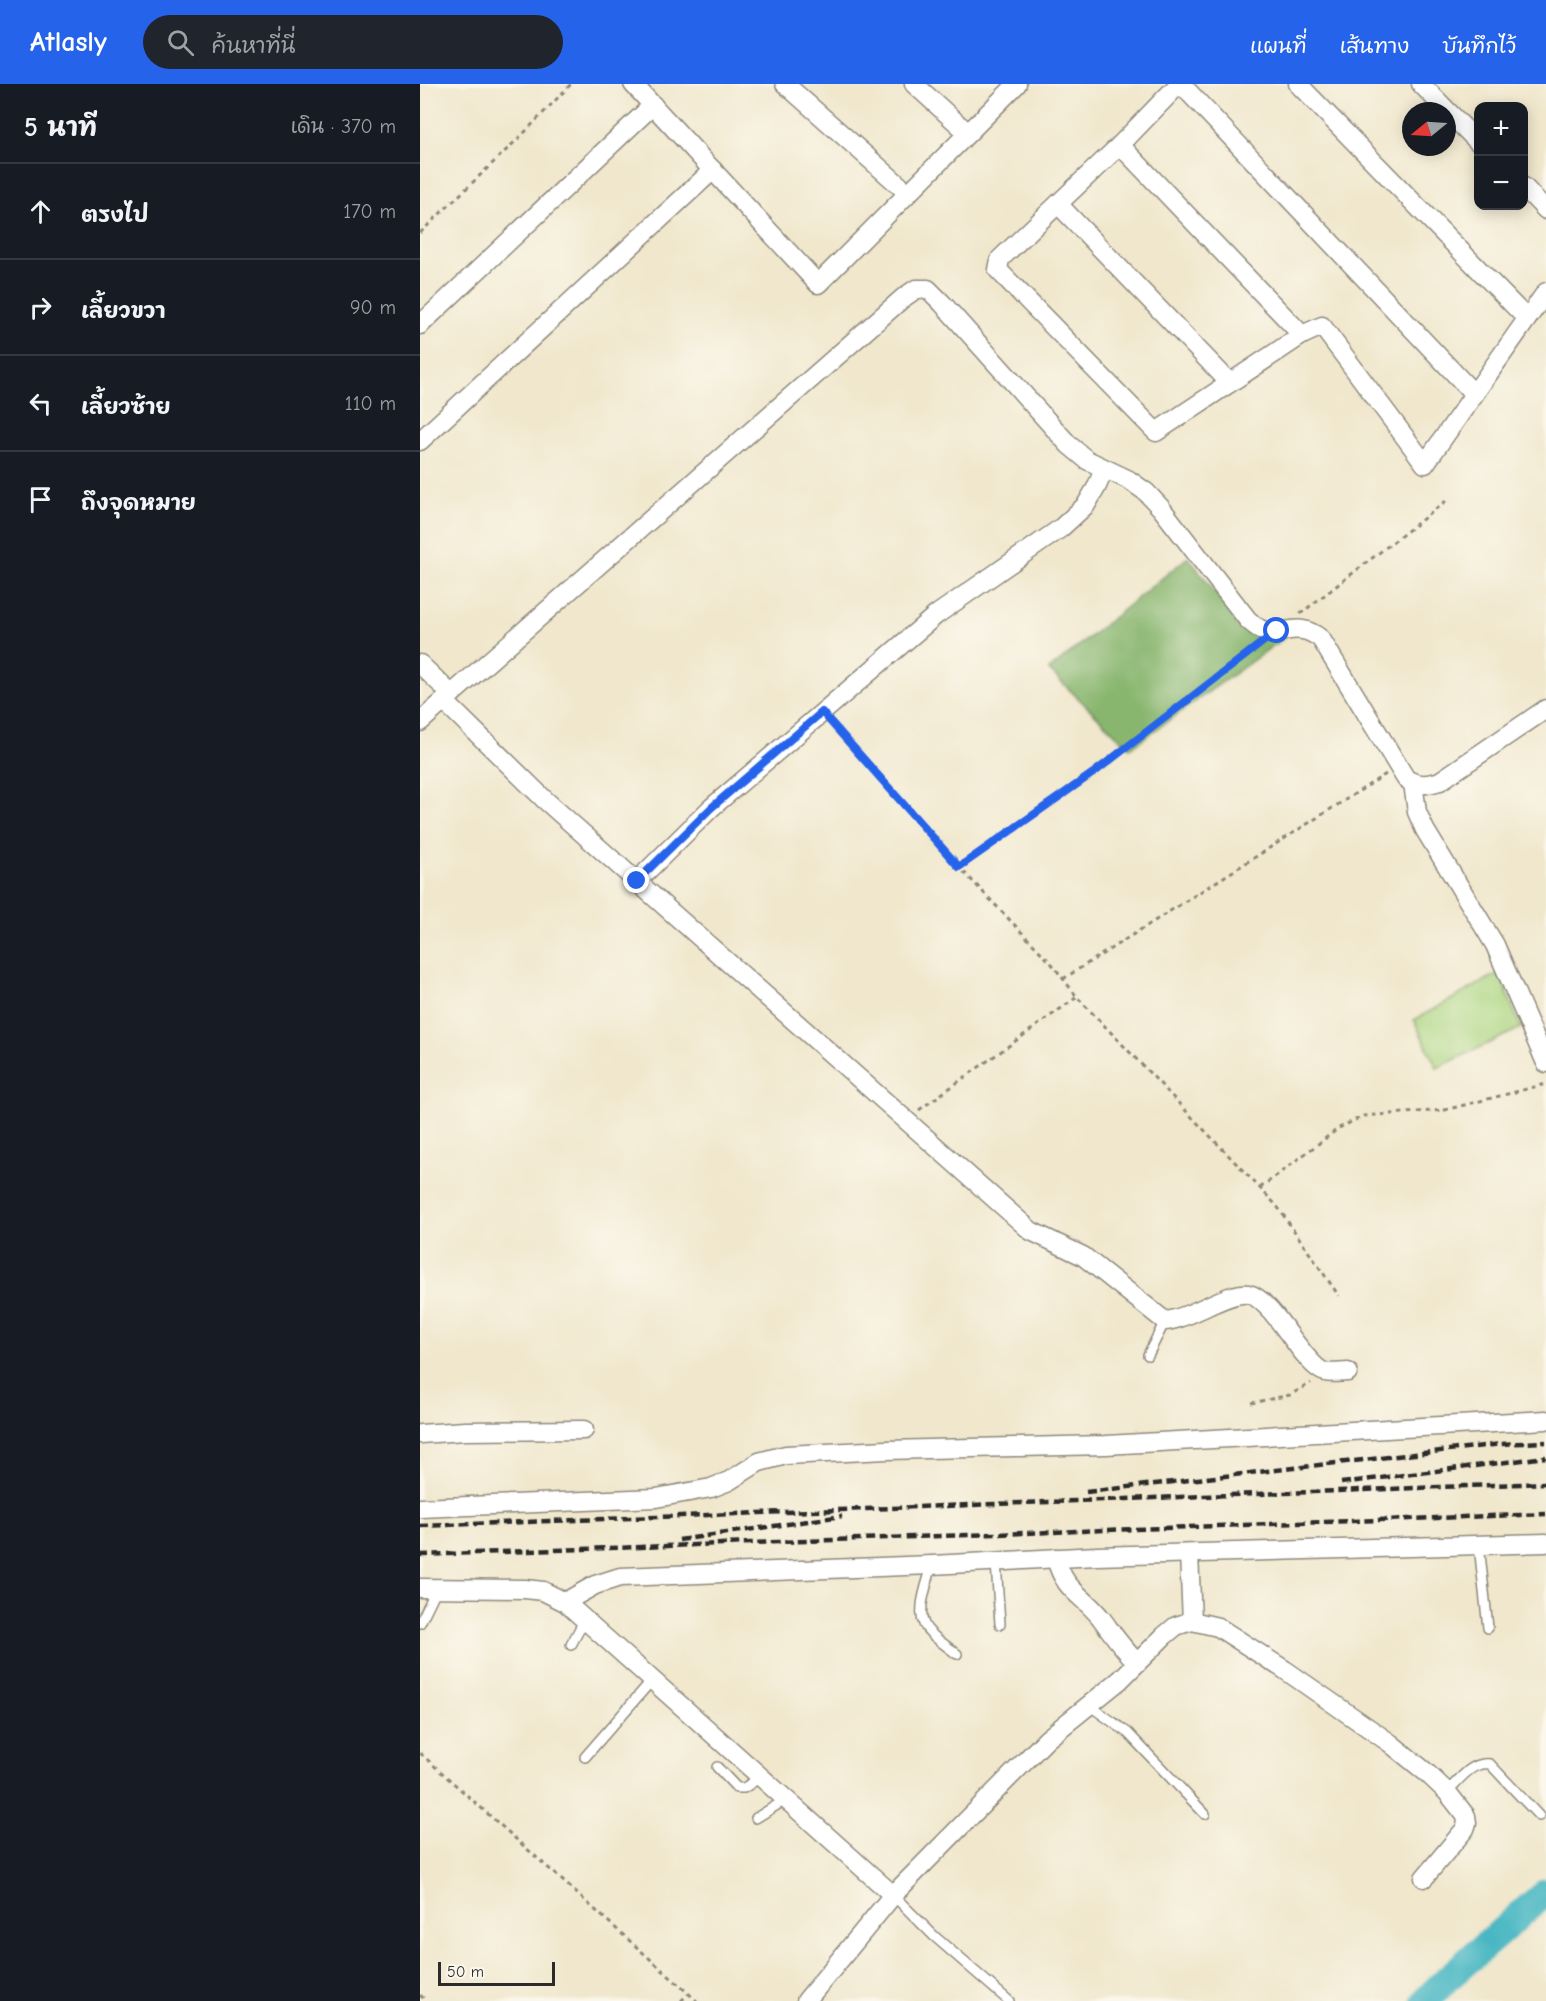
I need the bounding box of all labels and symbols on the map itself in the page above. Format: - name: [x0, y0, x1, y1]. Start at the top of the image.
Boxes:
- north arrow: [1402, 102, 1456, 156]
- route start: [1263, 617, 1289, 643]
- route end: [623, 867, 649, 893]
- scale bar: [438, 1959, 555, 1986]

